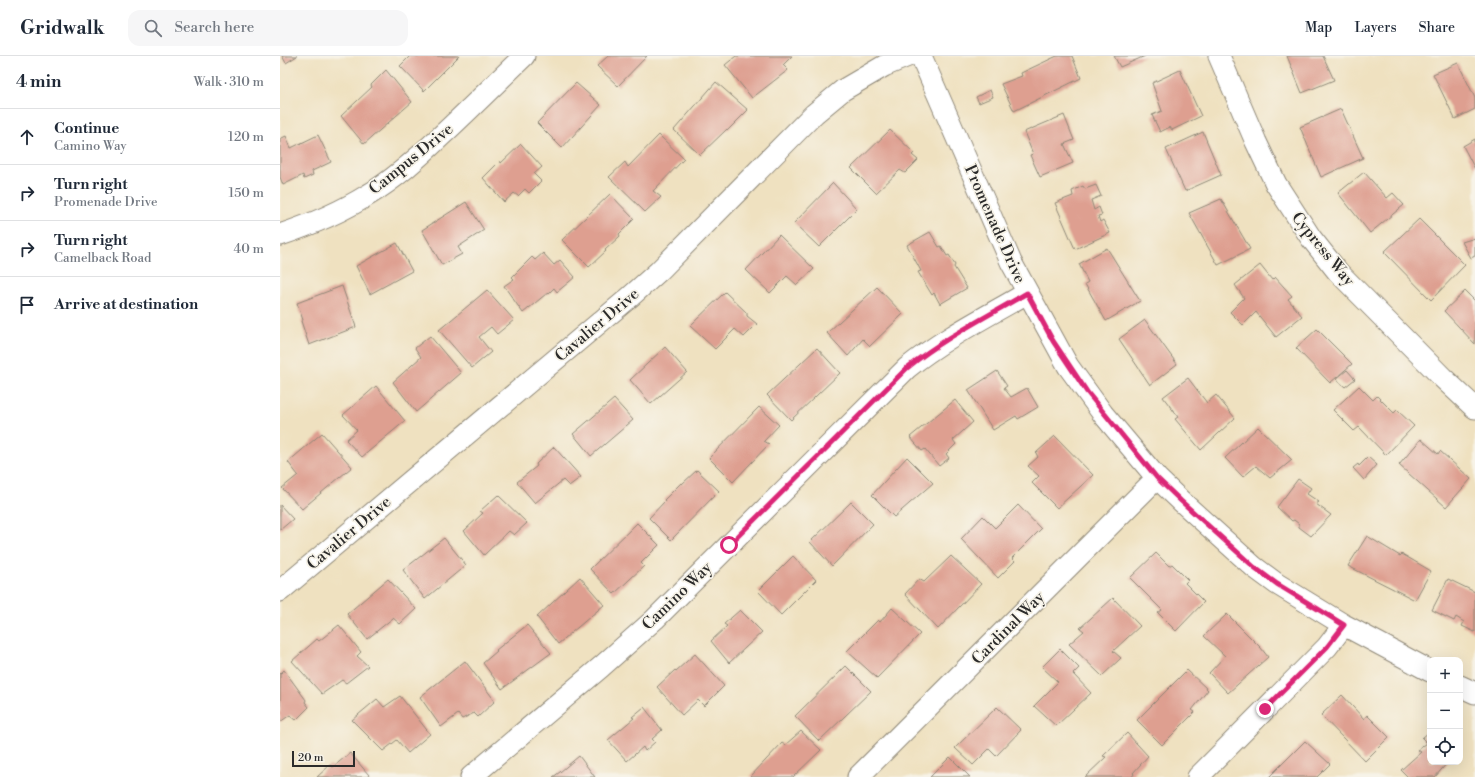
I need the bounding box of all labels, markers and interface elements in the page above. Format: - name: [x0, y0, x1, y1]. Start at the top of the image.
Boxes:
- search box: [128, 10, 408, 46]
- text: Gridwalk: [20, 16, 104, 40]
- icon: search: [142, 17, 164, 39]
- text: Search here: [174, 18, 254, 37]
- text: Map: [1305, 19, 1332, 37]
- text: Layers: [1354, 19, 1397, 37]
- text: Share: [1419, 19, 1455, 37]
- text: 4 min: [16, 71, 61, 93]
- text: Walk · 310 m: [194, 74, 264, 90]
- text: Continue: [54, 119, 119, 138]
- street label: Campus Drive: [365, 119, 457, 199]
- icon: ahead: [16, 126, 38, 148]
- text: 120 m: [228, 129, 264, 145]
- text: Camino Way: [54, 138, 127, 154]
- street label: Promenade Drive: [960, 162, 1030, 286]
- text: Turn right: [54, 175, 128, 194]
- icon: right: [16, 182, 38, 204]
- text: 150 m: [229, 185, 264, 201]
- text: Promenade Drive: [54, 194, 158, 210]
- street label: Cypress Way: [1287, 208, 1359, 290]
- text: Turn right: [54, 231, 128, 250]
- icon: right: [16, 238, 38, 260]
- text: 40 m: [234, 241, 264, 257]
- text: Camelback Road: [54, 250, 151, 266]
- street label: Cavalier Drive: [551, 284, 643, 366]
- icon: arrive: [16, 294, 38, 316]
- text: Arrive at destination: [54, 295, 198, 314]
- street label: Cavalier Drive: [303, 492, 395, 574]
- route start: [720, 536, 738, 554]
- street label: Camino Way: [638, 558, 716, 634]
- street label: Cardinal Way: [967, 587, 1049, 669]
- map controls: [1427, 657, 1463, 765]
- button: +: [1427, 657, 1463, 693]
- button: −: [1427, 693, 1463, 729]
- route end: [1256, 700, 1274, 718]
- button: locate: [1427, 729, 1463, 765]
- scale bar: [292, 749, 355, 768]
- text: 20 m: [298, 751, 323, 765]

